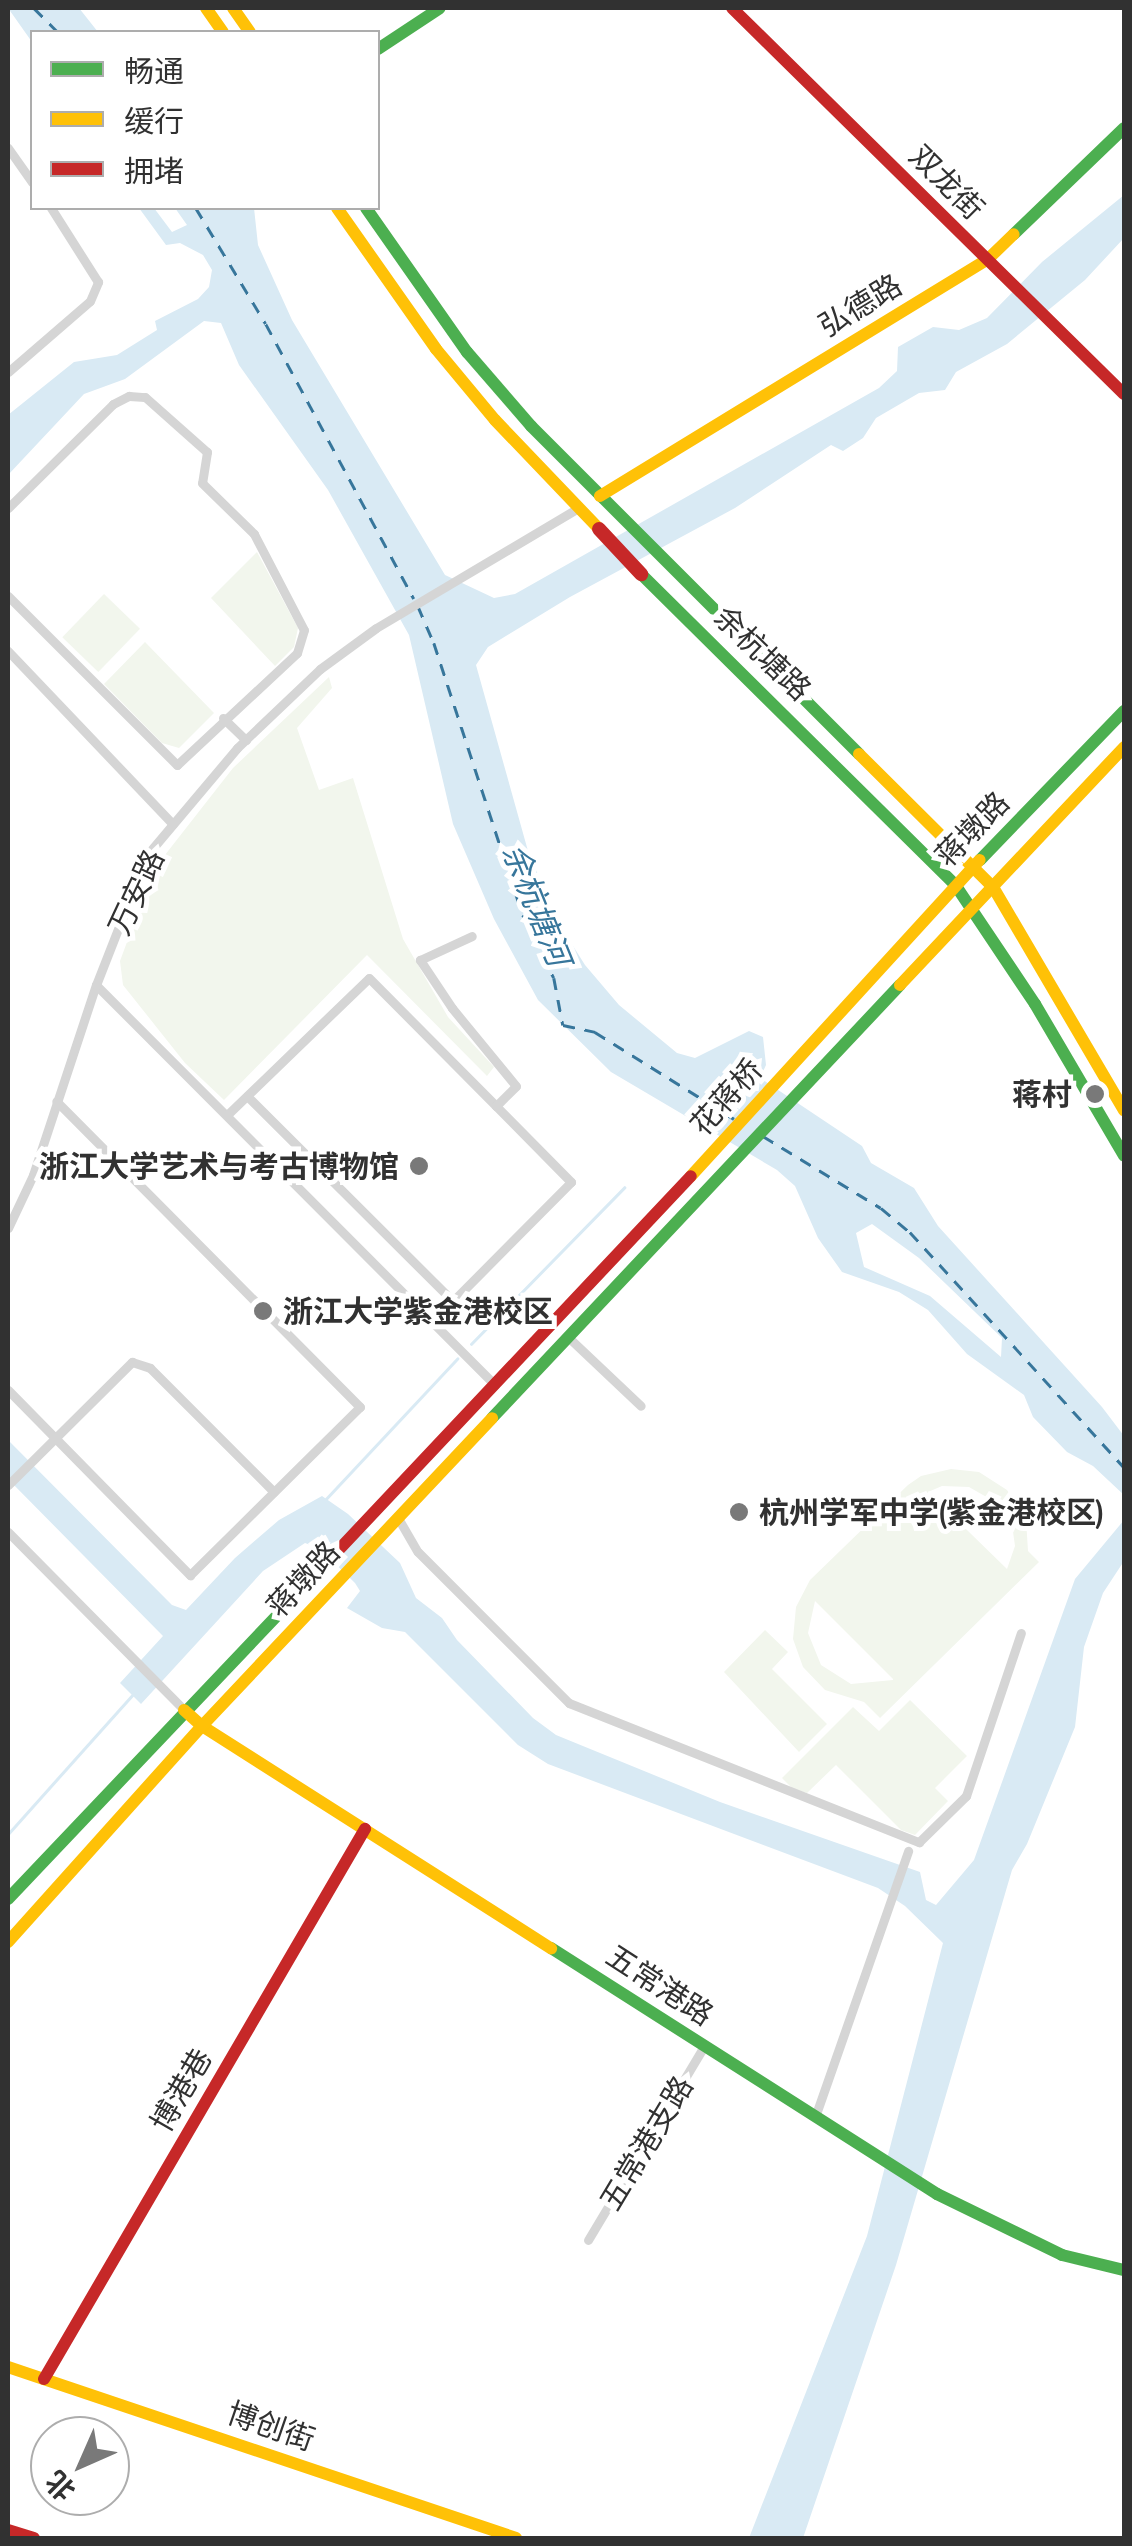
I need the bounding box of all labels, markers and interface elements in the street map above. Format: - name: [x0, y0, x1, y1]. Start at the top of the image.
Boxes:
- legend: [30, 30, 380, 210]
- text: 畅通: [124, 54, 184, 88]
- text: 缓行: [124, 104, 184, 138]
- street label: 双龙街: [902, 137, 992, 227]
- text: 拥堵: [124, 154, 184, 188]
- street label: 弘德路: [812, 266, 908, 344]
- street label: 余杭塘路: [707, 598, 819, 708]
- street label: 蒋墩路: [928, 784, 1016, 874]
- water label: 余杭塘河: [494, 838, 578, 972]
- street label: 万安路: [101, 844, 171, 940]
- street label: 花蒋桥: [683, 1052, 769, 1142]
- place label: 蒋村: [1012, 1076, 1072, 1112]
- marker: 蒋村: [1082, 1081, 1108, 1107]
- place label: 浙江大学艺术与考古博物馆: [39, 1148, 399, 1184]
- marker: 浙江大学艺术与考古博物馆: [408, 1155, 430, 1177]
- place label: 浙江大学紫金港校区: [283, 1293, 553, 1329]
- marker: 浙江大学紫金港校区: [252, 1300, 274, 1322]
- place label: 杭州学军中学(紫金港校区): [759, 1494, 1103, 1530]
- marker: 杭州学军中学(紫金港校区): [728, 1501, 750, 1523]
- street label: 蒋墩路: [259, 1534, 347, 1624]
- street label: 五常港路: [600, 1937, 720, 2033]
- street label: 博港巷: [143, 2042, 219, 2138]
- street label: 五常港支路: [592, 2069, 700, 2217]
- street label: 博创街: [223, 2394, 319, 2458]
- north arrow: [30, 2416, 130, 2516]
- text: 北: [39, 2465, 81, 2507]

